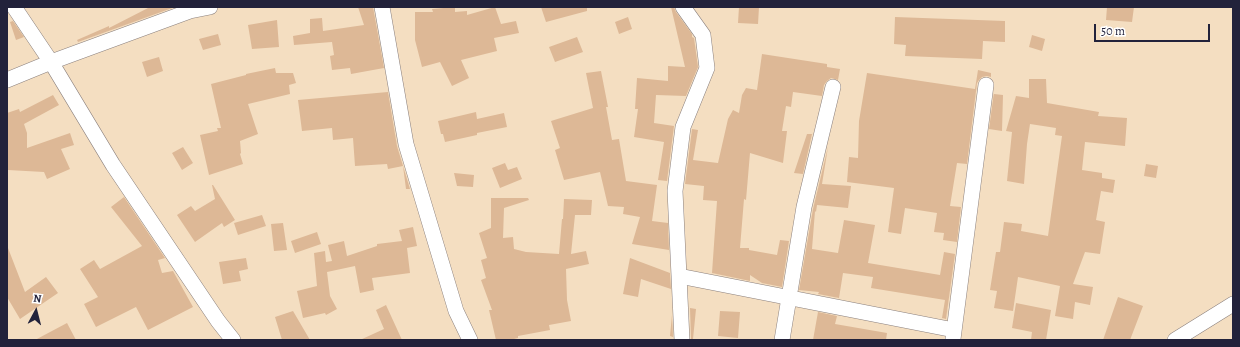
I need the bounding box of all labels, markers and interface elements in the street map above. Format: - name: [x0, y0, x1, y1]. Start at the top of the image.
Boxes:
- scale bar: [1096, 16, 1212, 42]
- text: 50 m: [1101, 23, 1125, 39]
- north arrow: [16, 291, 56, 331]
- text: N: [33, 291, 42, 307]

